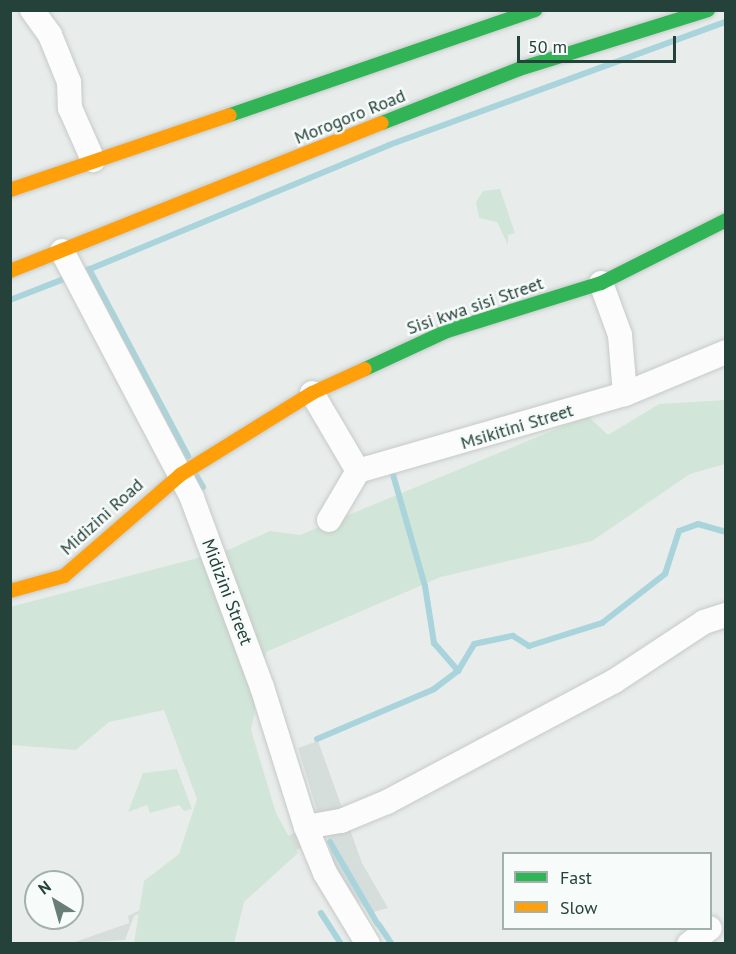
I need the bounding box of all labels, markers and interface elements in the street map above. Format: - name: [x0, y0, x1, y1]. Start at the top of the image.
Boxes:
- scale bar: [520, 24, 679, 62]
- text: 50 m: [528, 35, 567, 58]
- street label: Morogoro Road: [291, 85, 409, 149]
- street label: Sisi kwa sisi Street: [404, 273, 546, 339]
- street label: Msikitini Street: [458, 400, 576, 454]
- street label: Midizini Road: [56, 474, 148, 560]
- street label: Midizini Street: [197, 536, 257, 648]
- legend: [502, 852, 712, 930]
- text: Fast: [560, 866, 592, 889]
- north arrow: [24, 870, 84, 930]
- text: N: [34, 876, 55, 898]
- text: Slow: [560, 896, 598, 919]

